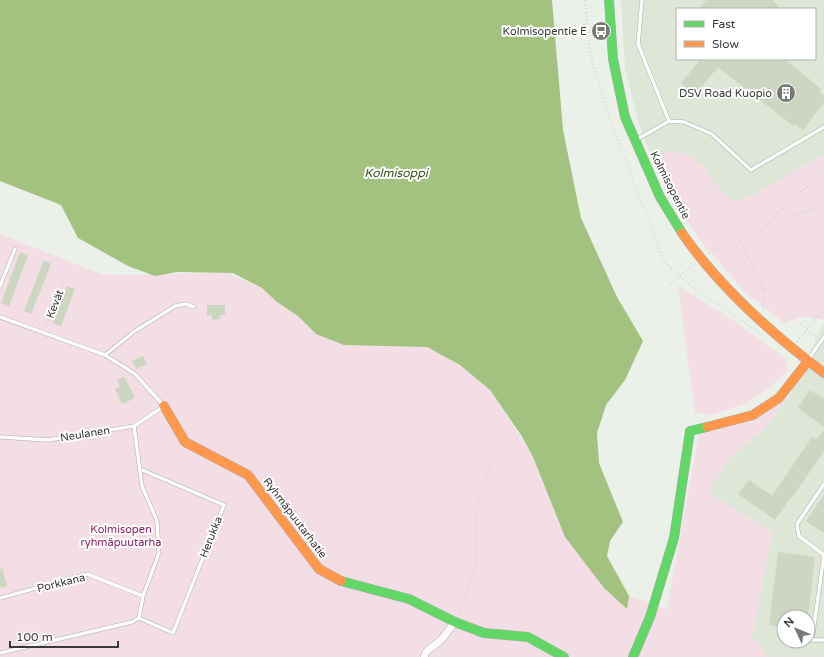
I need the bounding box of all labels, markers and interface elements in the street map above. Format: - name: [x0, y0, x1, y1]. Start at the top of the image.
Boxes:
- legend: [676, 8, 816, 60]
- text: Fast: [712, 17, 736, 31]
- bus stop icon: Kolmisopentie E: [590, 20, 612, 42]
- place label: Kolmisopentie E: [503, 25, 587, 38]
- text: Slow: [712, 37, 739, 51]
- building icon: DSV Road Kuopio: [775, 82, 797, 104]
- place label: DSV Road Kuopio: [679, 87, 772, 100]
- street label: Kolmisopentie: [647, 149, 693, 221]
- water label: Kolmisoppi: [364, 166, 430, 180]
- street label: Kevät: [44, 288, 66, 320]
- street label: Neulanen: [59, 424, 111, 444]
- street label: Ryhmäpuutarhatie: [260, 475, 330, 561]
- street label: Herukka: [197, 514, 225, 560]
- park label: Kolmisopen ryhmäpuutarha: [81, 523, 161, 549]
- street label: Porkkana: [36, 571, 86, 595]
- north arrow: [776, 609, 816, 649]
- text: N: [781, 615, 797, 630]
- scale bar: [10, 623, 118, 649]
- text: 100 m: [16, 630, 53, 644]

